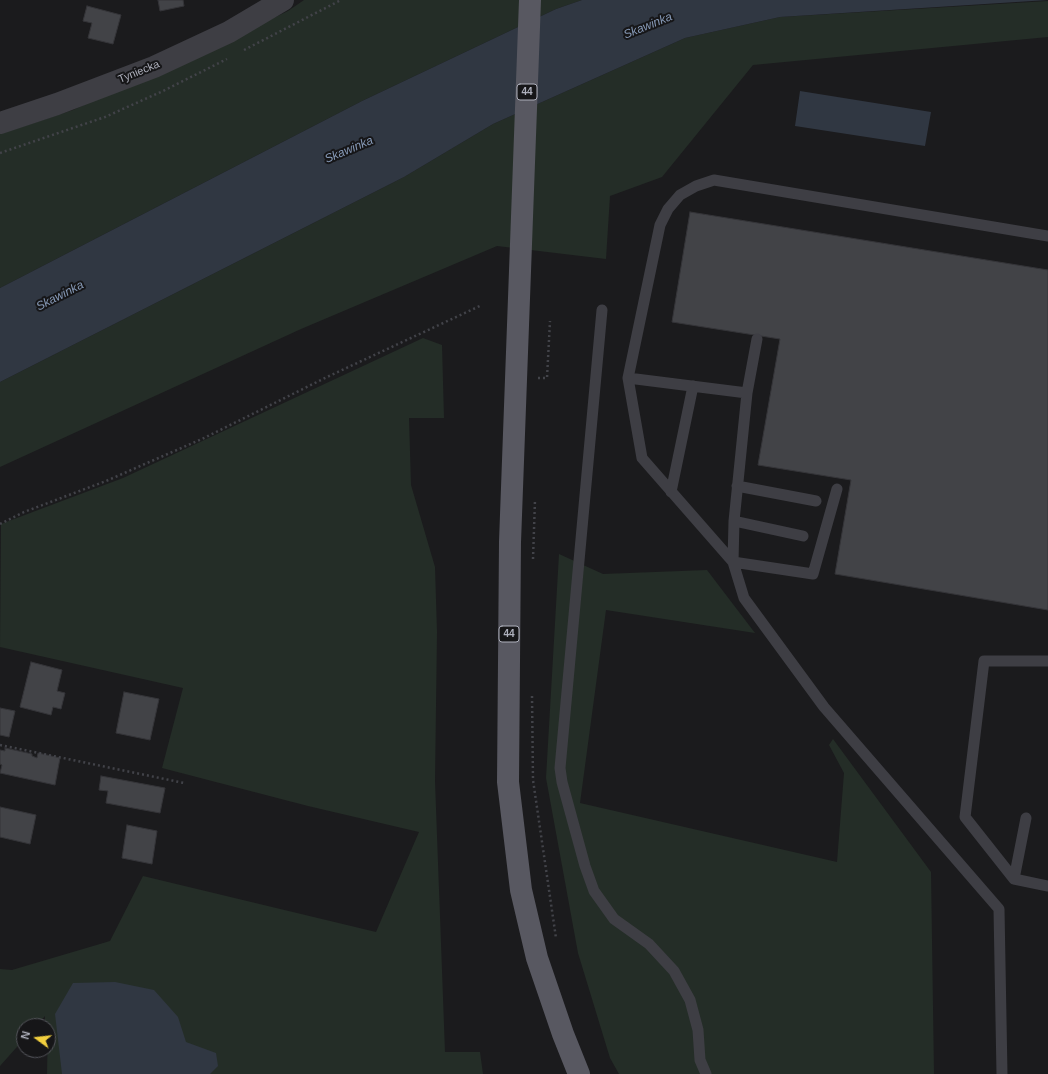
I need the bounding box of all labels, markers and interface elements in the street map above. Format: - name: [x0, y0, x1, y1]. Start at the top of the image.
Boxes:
- water label: Skawinka: [621, 10, 675, 42]
- street label: Tyniecka: [116, 58, 162, 86]
- road number: 44: [517, 84, 537, 100]
- water label: Skawinka: [323, 133, 375, 167]
- water label: Skawinka: [34, 278, 86, 314]
- road number: 44: [499, 626, 519, 642]
- north arrow: [16, 1018, 56, 1058]
- text: N: [19, 1030, 32, 1041]

